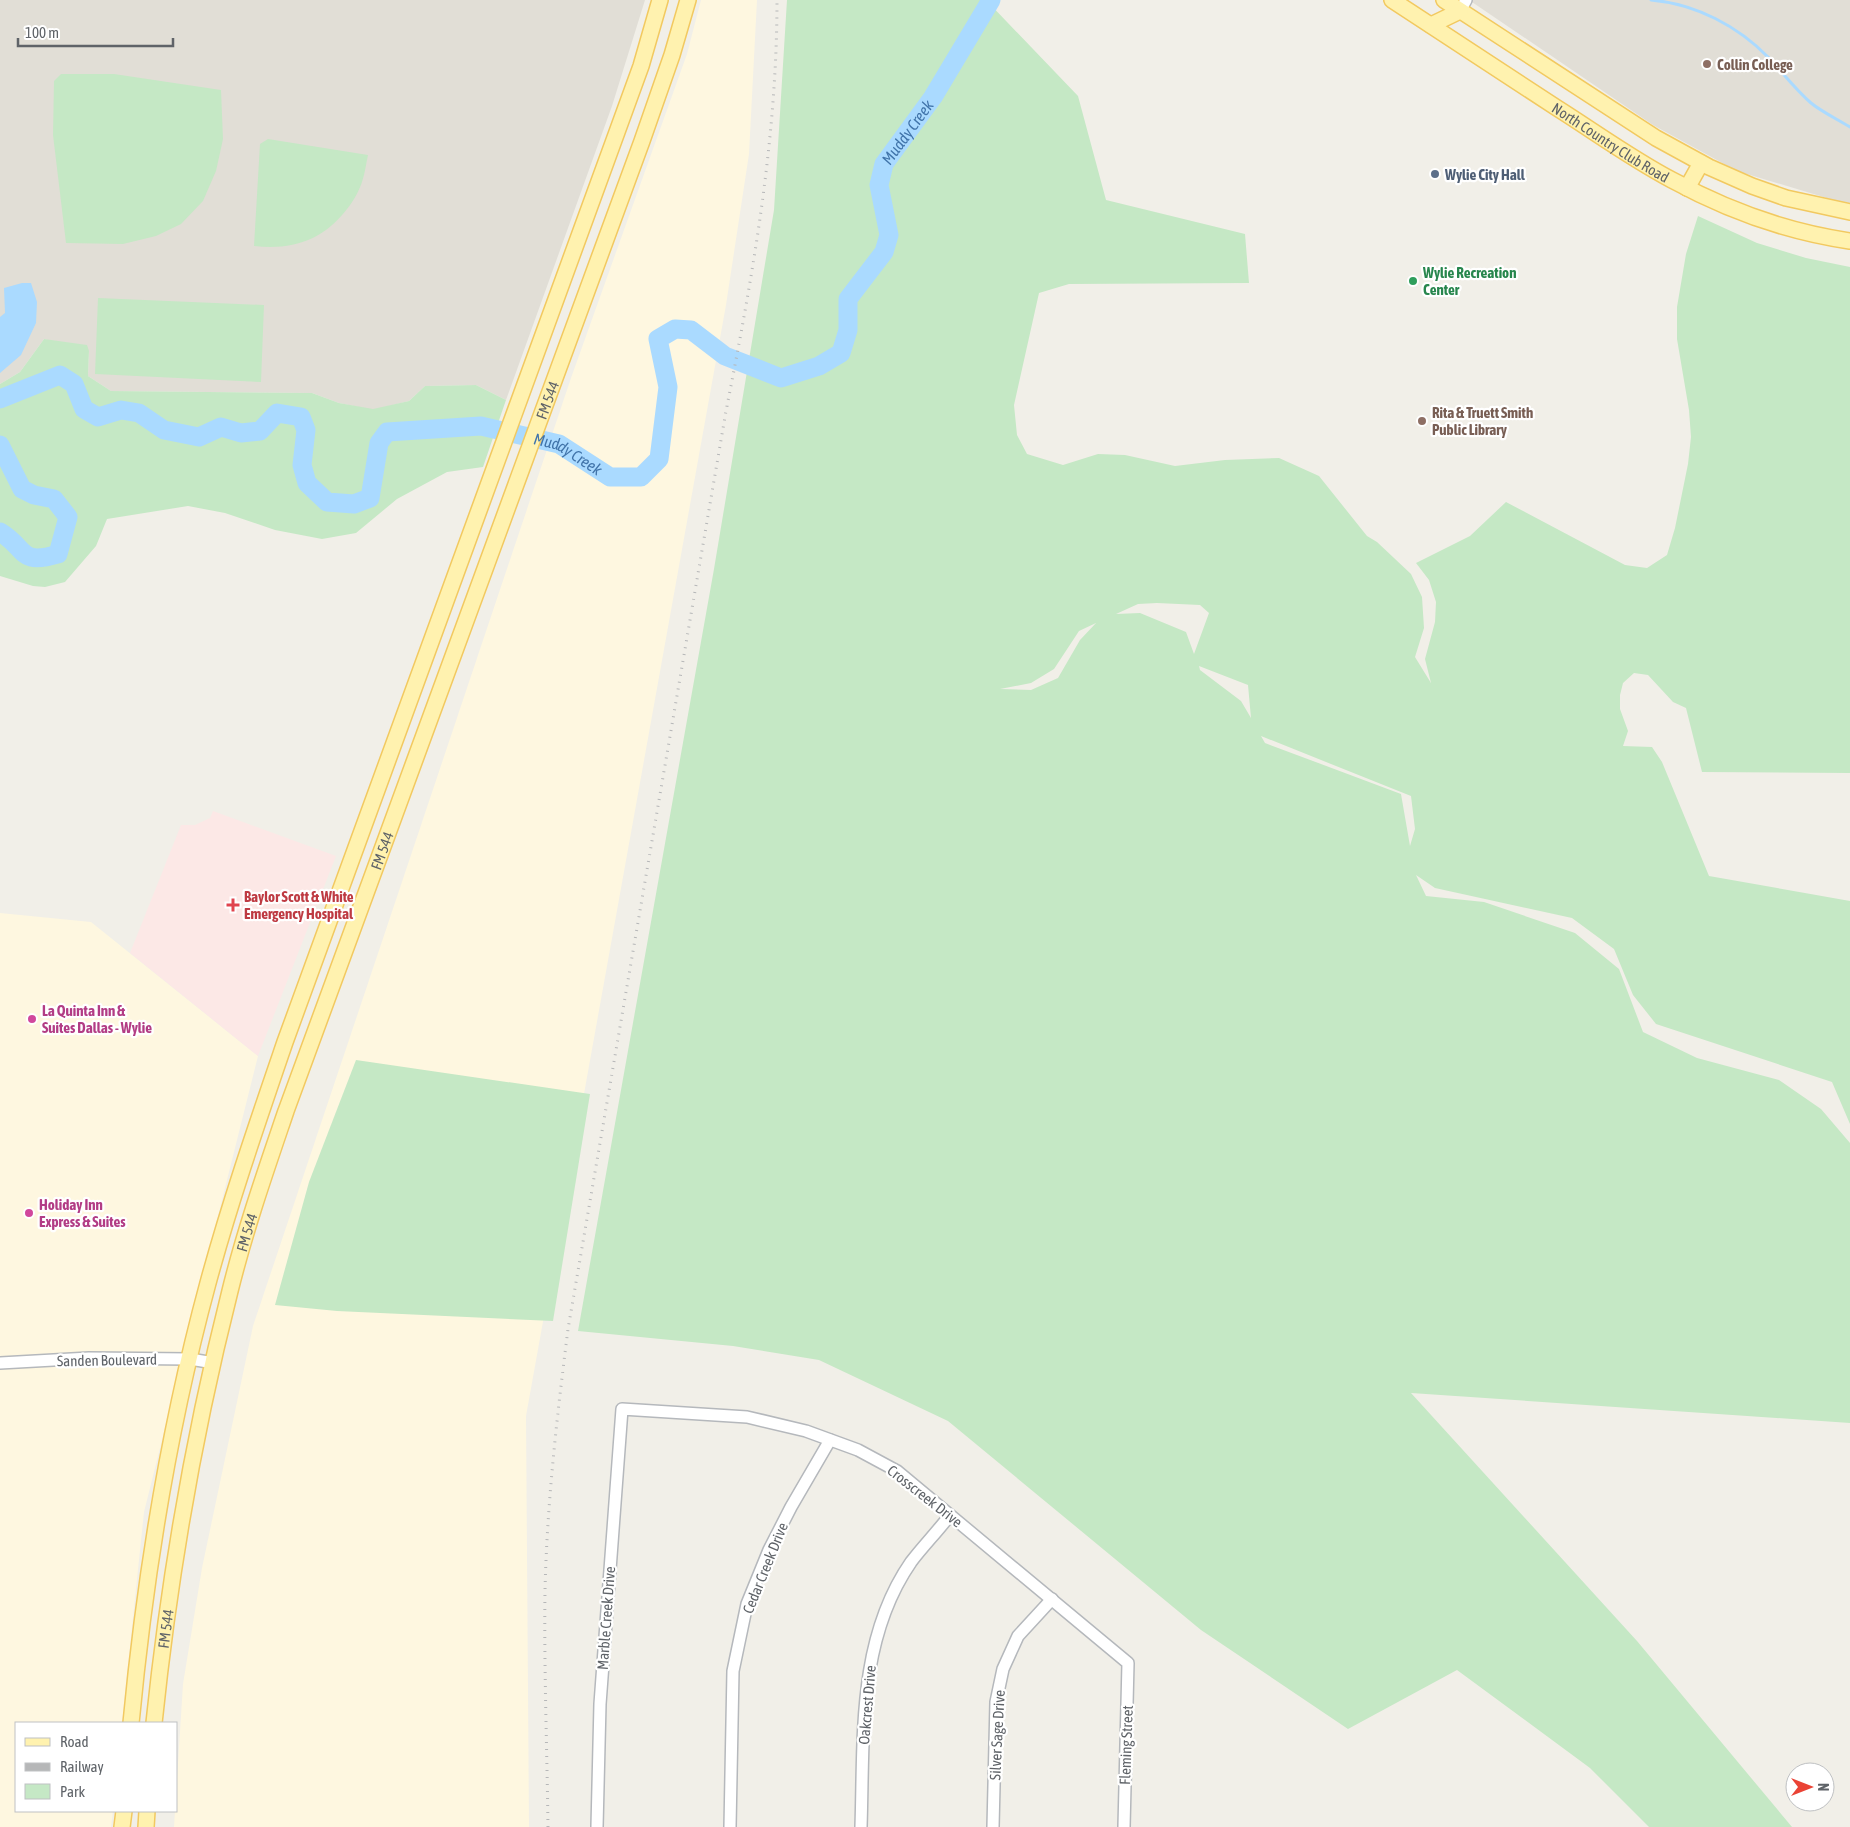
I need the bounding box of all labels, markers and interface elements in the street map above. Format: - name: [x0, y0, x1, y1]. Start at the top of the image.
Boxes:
- scale bar: [18, 15, 172, 47]
- text: 100 m: [25, 24, 59, 41]
- place label: Collin College: [1717, 56, 1793, 73]
- marker: Collin College: [1701, 58, 1713, 70]
- water label: Muddy Creek: [878, 96, 937, 168]
- street label: North Country Club Road: [1549, 99, 1672, 185]
- place label: Wylie City Hall: [1444, 166, 1526, 183]
- marker: Wylie City Hall: [1429, 168, 1441, 180]
- place label: Wylie Recreation Center: [1422, 264, 1516, 298]
- marker: Wylie Recreation Center: [1407, 275, 1419, 287]
- street label: FM 544: [532, 379, 562, 421]
- place label: Rita & Truett Smith Public Library: [1432, 404, 1533, 438]
- marker: Rita & Truett Smith Public Library: [1416, 415, 1428, 427]
- water label: Muddy Creek: [532, 429, 606, 479]
- street label: FM 544: [367, 829, 396, 872]
- place label: Baylor Scott & White Emergency Hospital: [244, 888, 354, 922]
- marker: Baylor Scott & White Emergency Hospital: [226, 898, 240, 912]
- place label: La Quinta Inn & Suites Dallas - Wylie: [42, 1002, 152, 1036]
- marker: La Quinta Inn & Suites Dallas - Wylie: [26, 1013, 38, 1025]
- place label: Holiday Inn Express & Suites: [39, 1196, 126, 1230]
- marker: Holiday Inn Express & Suites: [23, 1207, 35, 1219]
- street label: FM 544: [232, 1211, 260, 1253]
- street label: Sanden Boulevard: [57, 1351, 157, 1369]
- street label: Crosscreek Drive: [884, 1462, 966, 1531]
- street label: Cedar Creek Drive: [739, 1520, 791, 1616]
- street label: Marble Creek Drive: [594, 1565, 618, 1670]
- street label: FM 544: [154, 1608, 176, 1649]
- street label: Oakcrest Drive: [855, 1664, 879, 1745]
- street label: Silver Sage Drive: [986, 1689, 1008, 1781]
- street label: Fleming Street: [1116, 1705, 1136, 1785]
- legend: [15, 1722, 178, 1812]
- text: Road: [60, 1733, 89, 1750]
- text: Railway: [60, 1758, 104, 1775]
- north arrow: [1785, 1762, 1835, 1812]
- text: Park: [60, 1783, 85, 1800]
- text: N: [1815, 1783, 1831, 1791]

